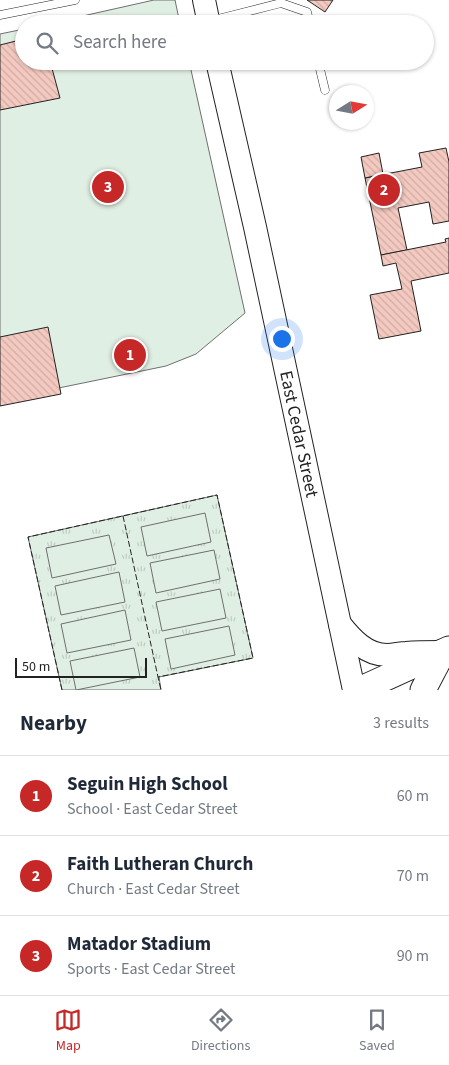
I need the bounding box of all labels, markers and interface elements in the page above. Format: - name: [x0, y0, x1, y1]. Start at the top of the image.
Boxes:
- search box: [15, 15, 434, 70]
- icon: search: [33, 29, 61, 57]
- text: Search here: [73, 29, 167, 56]
- north arrow: [329, 85, 374, 130]
- pin: 3: [92, 168, 124, 206]
- pin: 2: [368, 171, 400, 209]
- your location: [269, 326, 295, 352]
- pin: 1: [114, 336, 146, 374]
- street label: East Cedar Street: [274, 368, 325, 500]
- scale bar: [15, 655, 148, 678]
- text: 50 m: [22, 657, 50, 677]
- text: Nearby: [20, 708, 87, 738]
- text: 3 results: [373, 712, 429, 734]
- text: Seguin High School: [67, 771, 228, 798]
- text: 1: [32, 785, 40, 807]
- text: 60 m: [397, 785, 429, 807]
- text: School · East Cedar Street: [67, 798, 238, 820]
- text: Faith Lutheran Church: [67, 851, 253, 878]
- text: 2: [32, 865, 40, 887]
- text: 70 m: [397, 865, 429, 887]
- text: Church · East Cedar Street: [67, 878, 240, 900]
- text: Matador Stadium: [67, 931, 211, 958]
- text: 3: [32, 945, 40, 967]
- text: 90 m: [397, 945, 429, 967]
- text: Sports · East Cedar Street: [67, 958, 235, 980]
- tab: Map: [54, 1006, 82, 1056]
- tab: Directions: [191, 1006, 250, 1056]
- tab: Saved: [359, 1006, 395, 1056]

